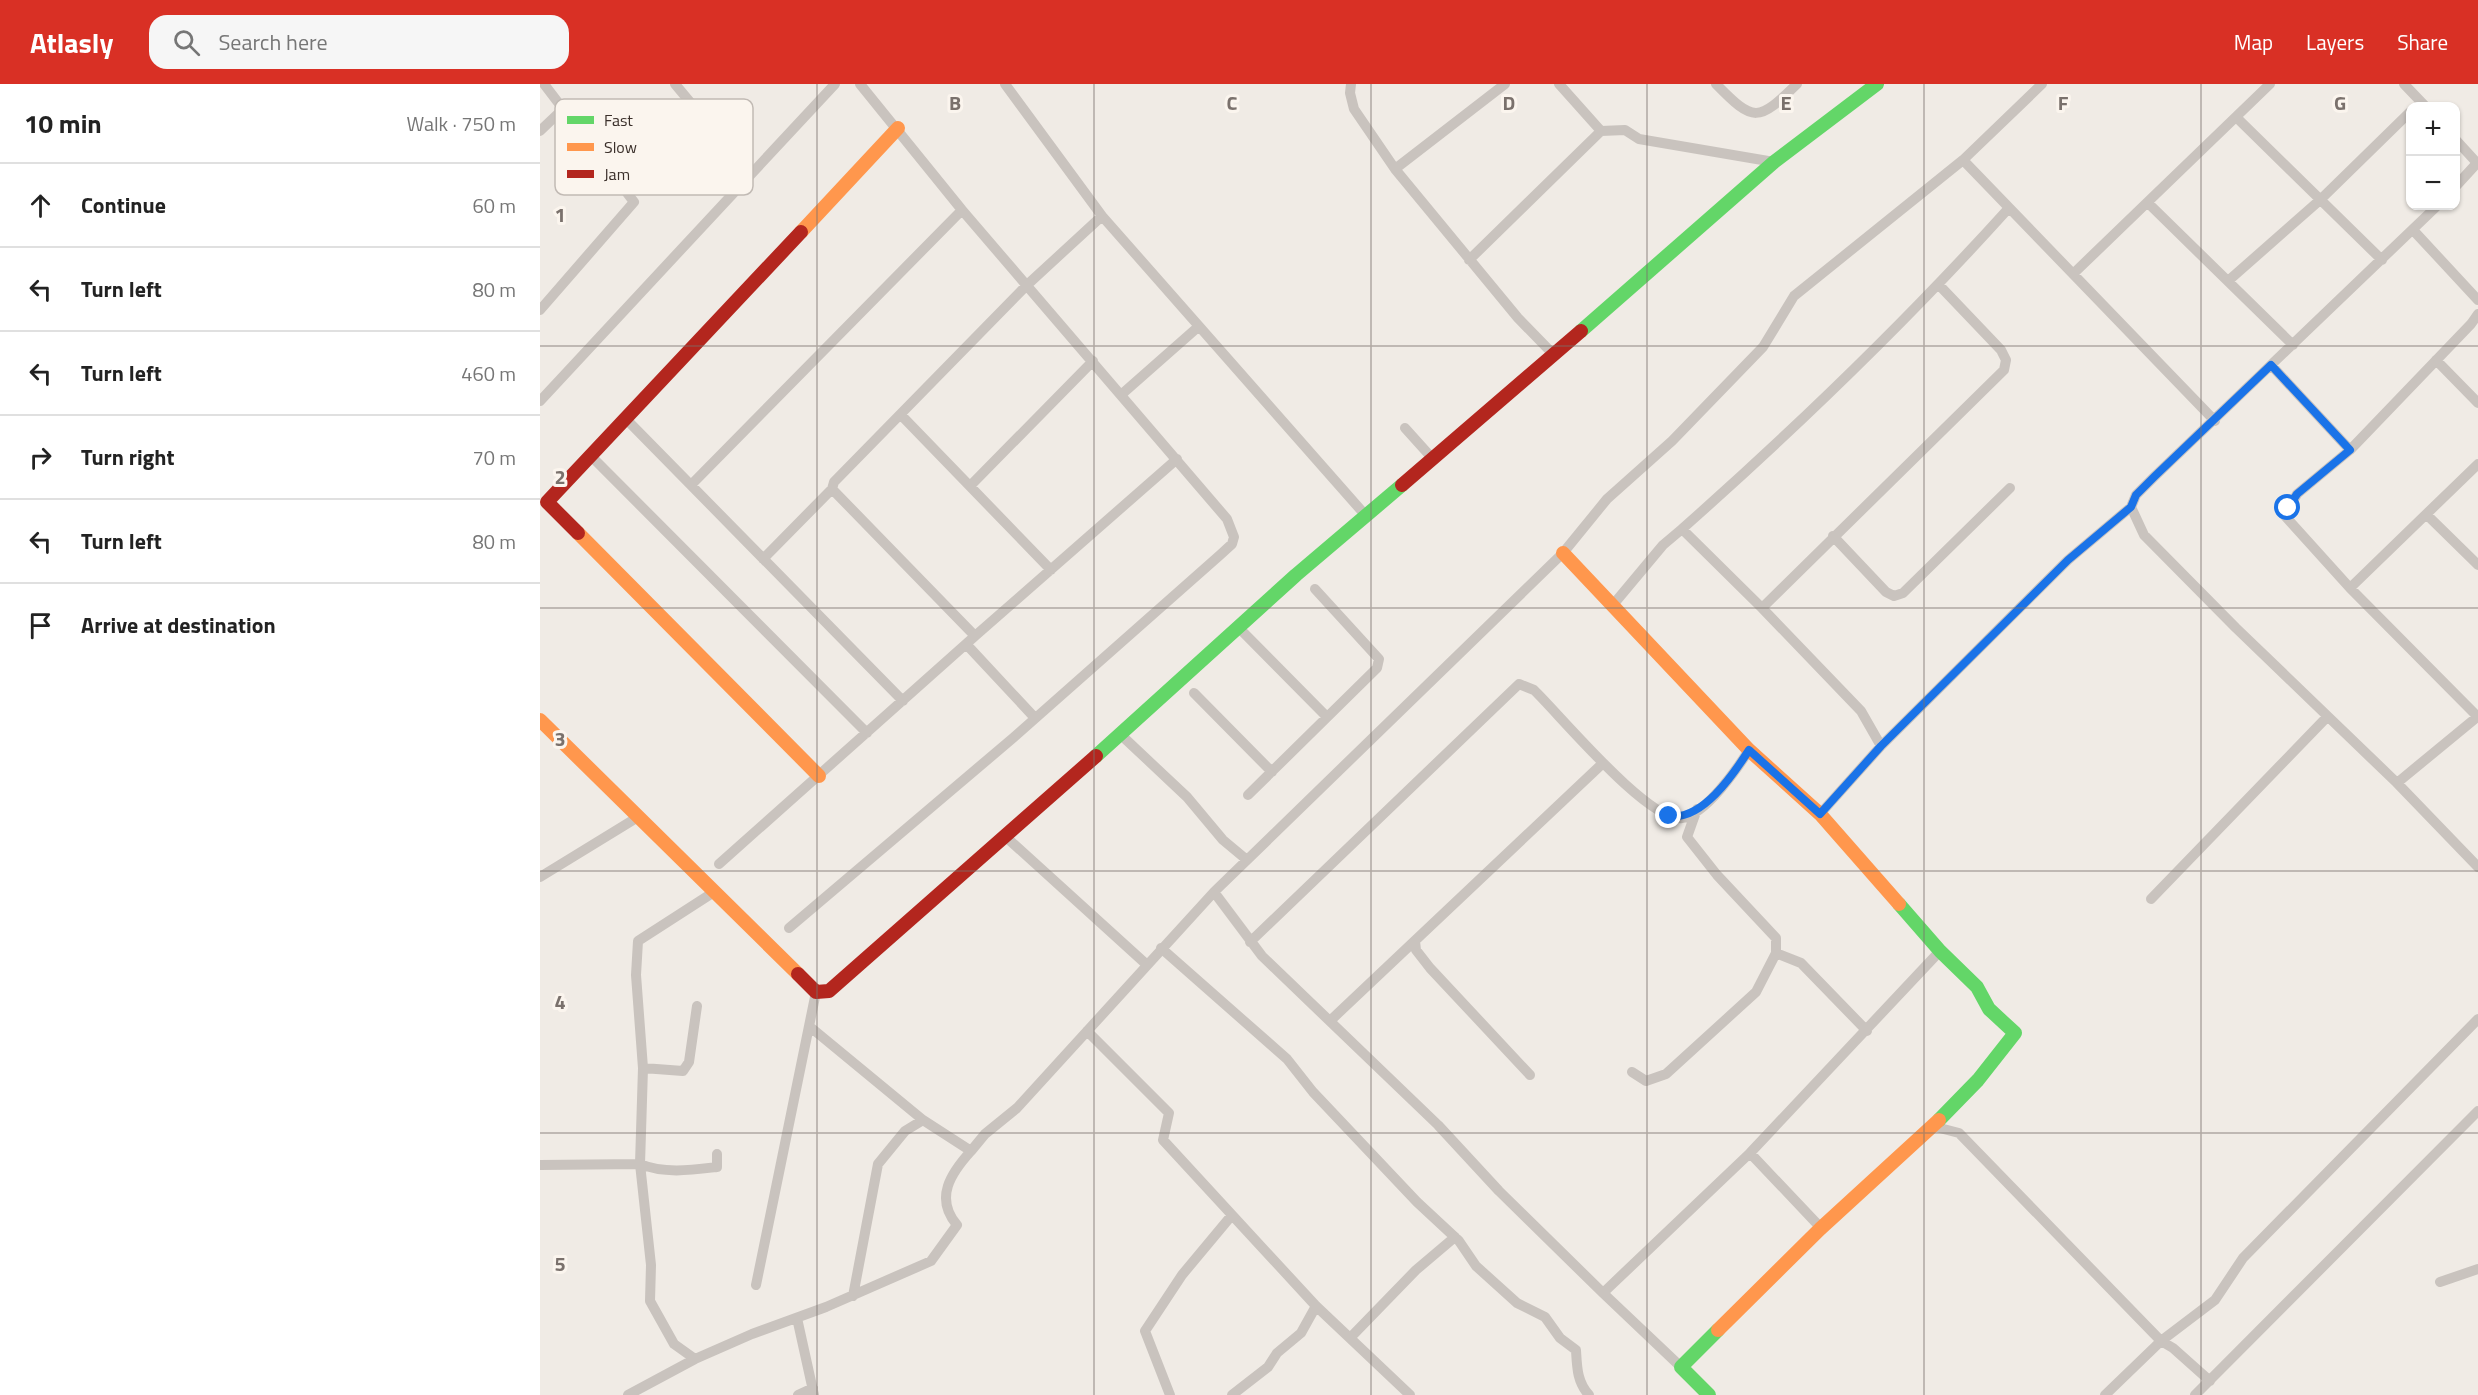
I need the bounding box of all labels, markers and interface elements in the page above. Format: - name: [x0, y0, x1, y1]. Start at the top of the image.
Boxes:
- search box: [149, 15, 569, 69]
- text: Atlasly: [30, 21, 113, 64]
- text: Search here: [218, 25, 328, 59]
- icon: search: [170, 26, 203, 59]
- text: Map: [2234, 26, 2273, 58]
- text: Layers: [2306, 26, 2364, 58]
- text: Share: [2397, 26, 2448, 58]
- text: B: [949, 87, 961, 118]
- text: C: [1227, 87, 1238, 118]
- text: D: [1503, 87, 1515, 118]
- text: E: [1780, 87, 1792, 118]
- text: F: [2058, 87, 2069, 118]
- text: G: [2334, 87, 2346, 118]
- legend: [555, 99, 753, 195]
- map controls: [2406, 102, 2460, 210]
- button: +: [2406, 102, 2460, 156]
- text: 10 min: [24, 104, 102, 143]
- text: Walk · 750 m: [407, 108, 516, 139]
- text: Fast: [604, 108, 633, 132]
- text: Slow: [604, 135, 637, 159]
- button: −: [2406, 156, 2460, 210]
- text: Jam: [604, 162, 630, 186]
- text: Continue: [81, 188, 166, 222]
- icon: ahead: [24, 189, 57, 222]
- text: 60 m: [472, 190, 516, 221]
- text: 1: [554, 199, 566, 230]
- text: Turn left: [81, 272, 162, 306]
- icon: left: [24, 273, 57, 306]
- text: 80 m: [472, 274, 516, 305]
- text: Turn left: [81, 356, 162, 390]
- icon: left: [24, 357, 57, 390]
- text: 460 m: [461, 358, 516, 389]
- text: Turn right: [81, 440, 175, 474]
- icon: right: [24, 441, 57, 474]
- text: 70 m: [472, 442, 516, 473]
- text: 2: [554, 461, 566, 492]
- route start: [2274, 494, 2300, 520]
- text: Turn left: [81, 524, 162, 558]
- icon: left: [24, 525, 57, 558]
- text: 80 m: [472, 526, 516, 557]
- text: Arrive at destination: [81, 608, 276, 642]
- icon: arrive: [24, 609, 57, 642]
- text: 3: [554, 723, 566, 754]
- route end: [1655, 802, 1681, 828]
- text: 4: [554, 986, 566, 1017]
- text: 5: [554, 1248, 566, 1279]

